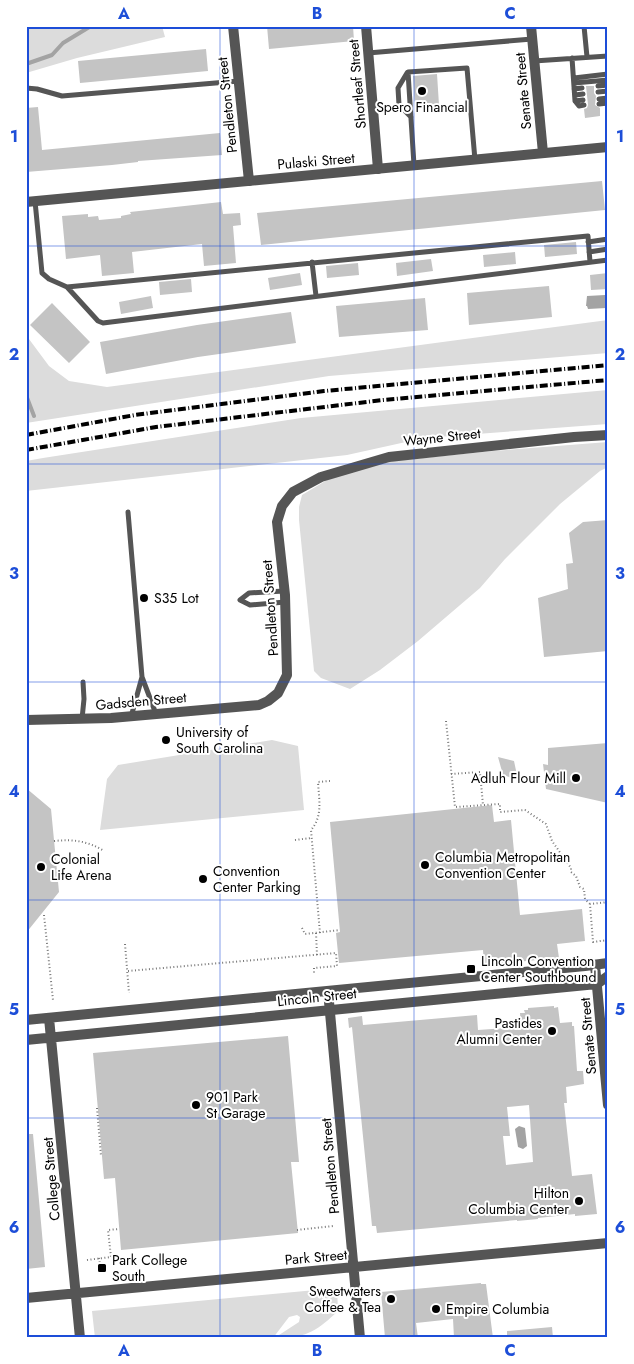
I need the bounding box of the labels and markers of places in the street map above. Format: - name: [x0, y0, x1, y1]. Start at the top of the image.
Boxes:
- marker: Spero Financial: [416, 85, 428, 97]
- place label: Spero Financial: [376, 97, 468, 117]
- place label: S35 Lot: [154, 588, 199, 608]
- marker: S35 Lot: [138, 592, 150, 604]
- place label: University of South Carolina: [176, 722, 263, 758]
- marker: University of South Carolina: [160, 734, 172, 746]
- place label: Adluh Flour Mill: [471, 768, 566, 788]
- marker: Adluh Flour Mill: [570, 772, 582, 784]
- place label: Columbia Metropolitan Convention Center: [435, 847, 570, 883]
- place label: Colonial Life Arena: [51, 849, 111, 885]
- marker: Columbia Metropolitan Convention Center: [419, 859, 431, 871]
- marker: Colonial Life Arena: [35, 861, 47, 873]
- place label: Convention Center Parking: [213, 861, 301, 897]
- marker: Convention Center Parking: [197, 873, 209, 885]
- place label: Lincoln Convention Center Southbound: [481, 951, 596, 987]
- marker: Lincoln Convention Center Southbound: [465, 963, 477, 975]
- place label: Pastides Alumni Center: [457, 1013, 542, 1049]
- marker: Pastides Alumni Center: [546, 1025, 558, 1037]
- place label: 901 Park St Garage: [206, 1087, 266, 1123]
- marker: 901 Park St Garage: [190, 1099, 202, 1111]
- place label: Hilton Columbia Center: [468, 1183, 569, 1219]
- marker: Hilton Columbia Center: [573, 1195, 585, 1207]
- place label: Park College South: [112, 1250, 187, 1286]
- marker: Park College South: [96, 1262, 108, 1274]
- place label: Sweetwaters Coffee & Tea: [304, 1281, 381, 1317]
- marker: Sweetwaters Coffee & Tea: [385, 1293, 397, 1305]
- place label: Empire Columbia: [446, 1299, 549, 1319]
- marker: Empire Columbia: [430, 1303, 442, 1315]

